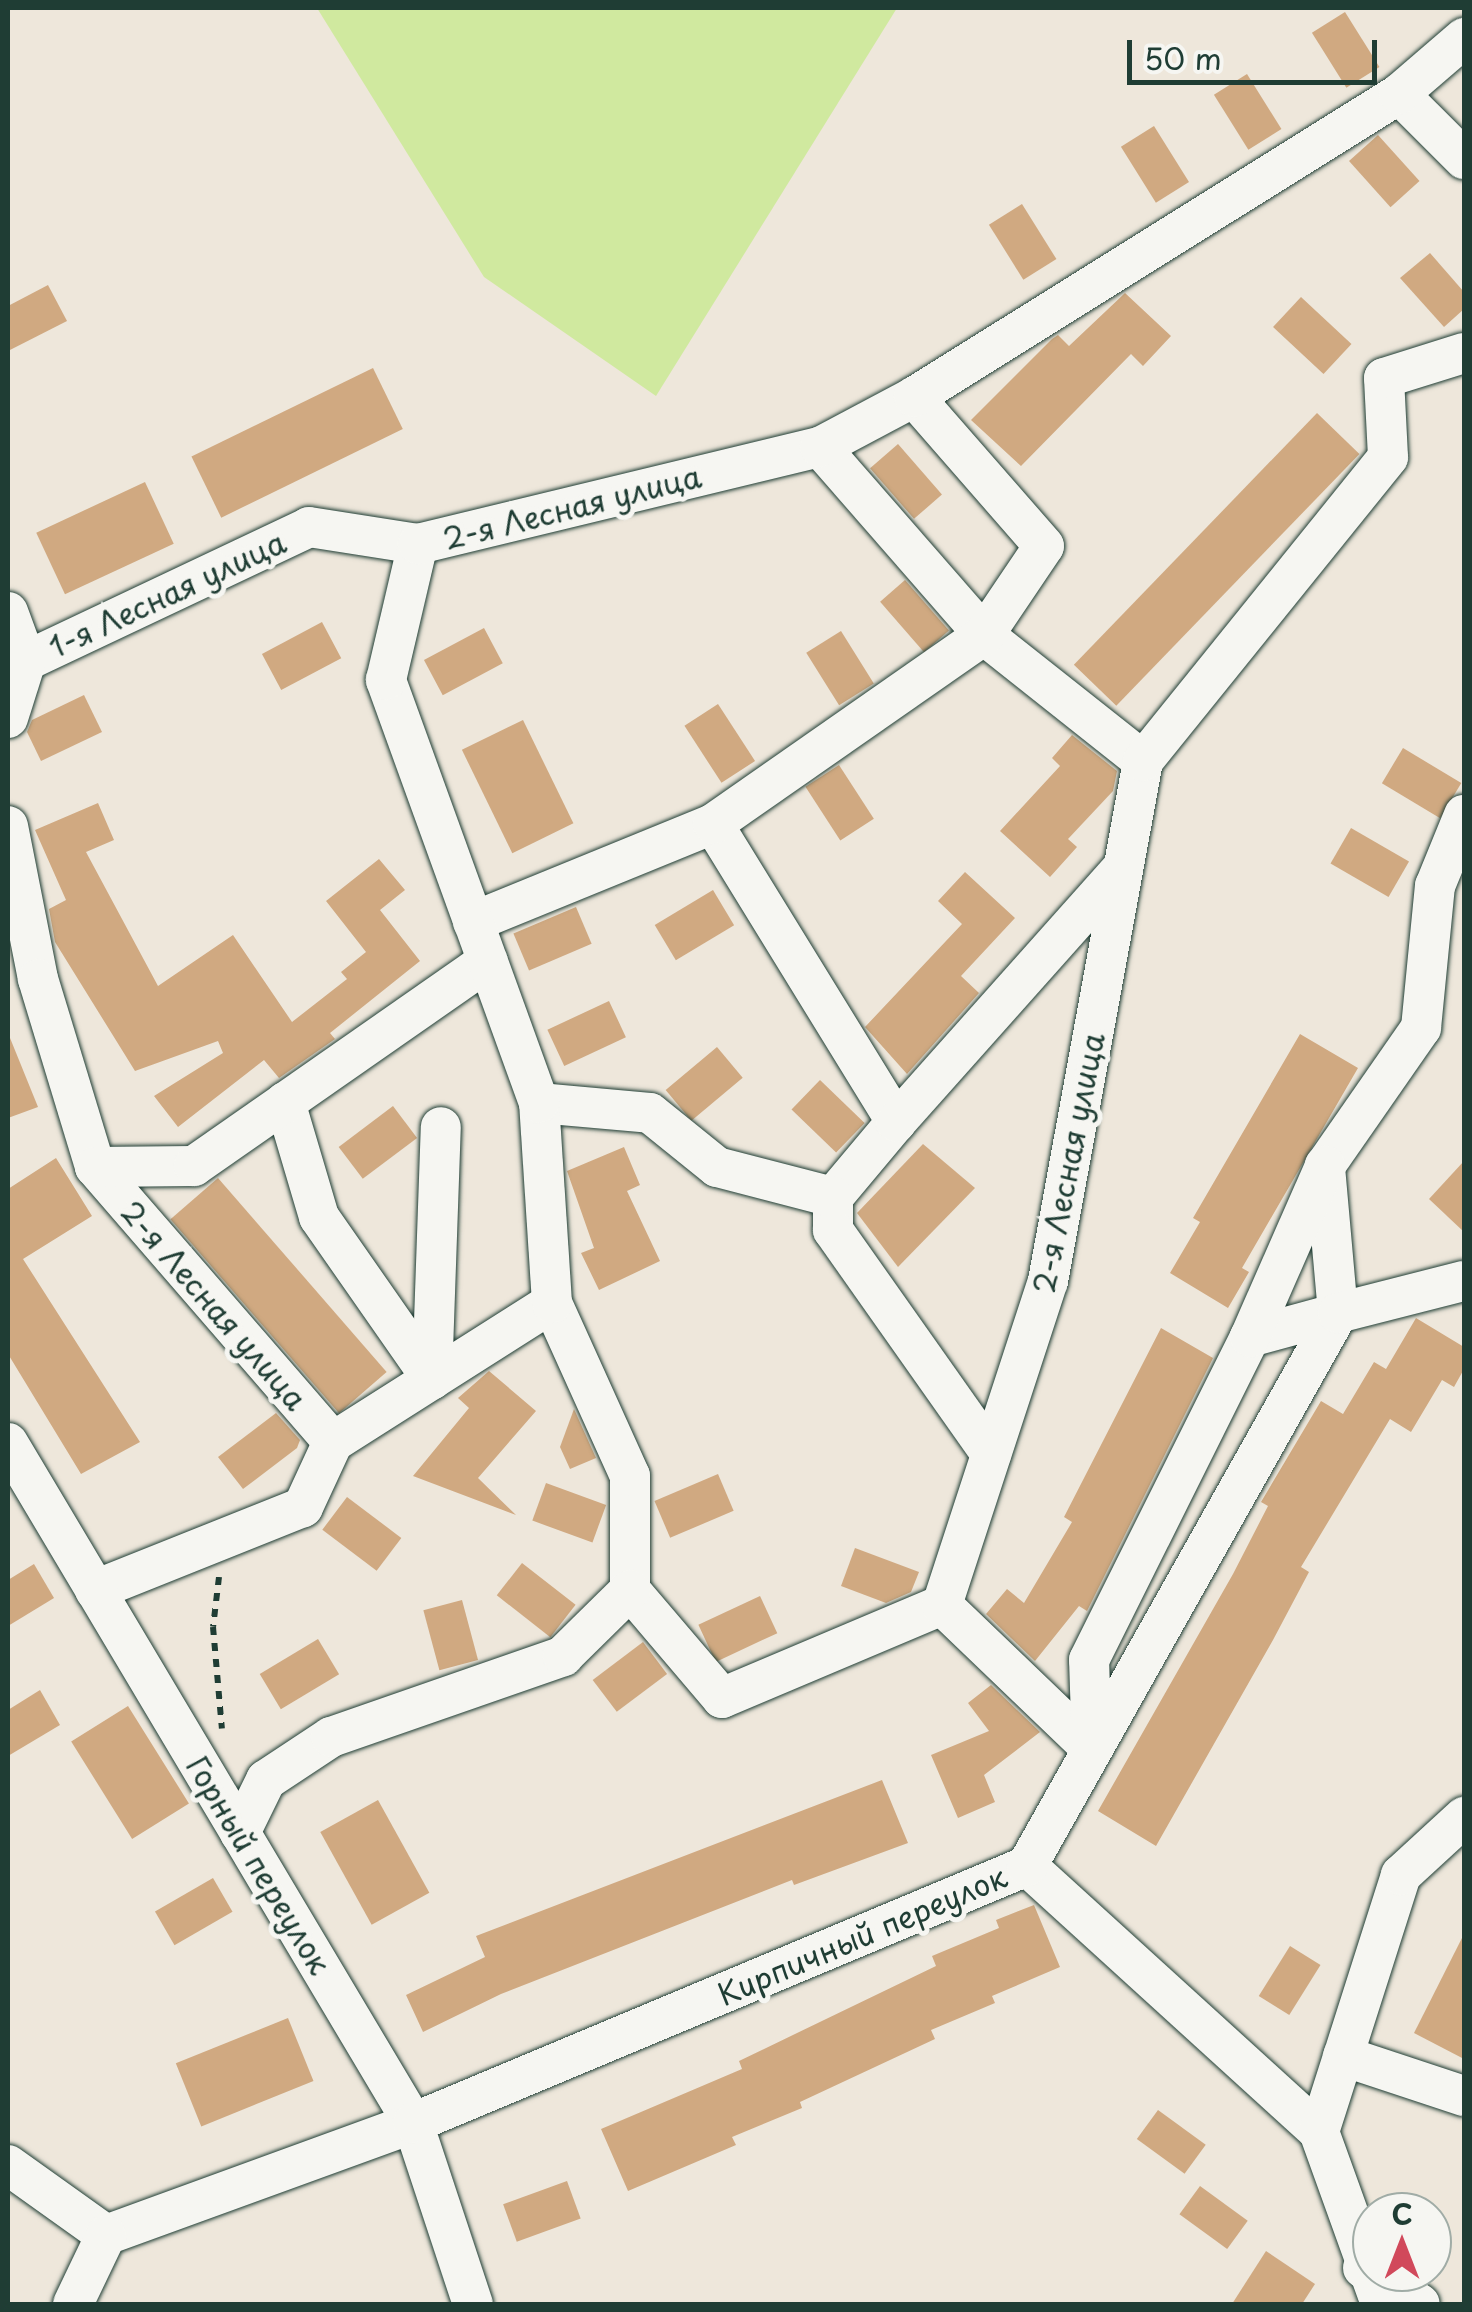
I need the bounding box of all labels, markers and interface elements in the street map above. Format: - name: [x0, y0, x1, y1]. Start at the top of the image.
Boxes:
- scale bar: [1132, 20, 1382, 82]
- text: 50 m: [1144, 35, 1222, 80]
- street label: 2-я Лесная улица: [438, 457, 706, 557]
- street label: 1-я Лесная улица: [42, 523, 292, 665]
- street label: 2-я Лесная улица: [1025, 1028, 1111, 1298]
- street label: 2-я Лесная улица: [113, 1192, 315, 1418]
- street label: Горный переулок: [179, 1749, 339, 1981]
- street label: Кирпичный переулок: [712, 1858, 1012, 2012]
- north arrow: [1352, 2192, 1452, 2292]
- text: С: [1391, 2192, 1413, 2235]

